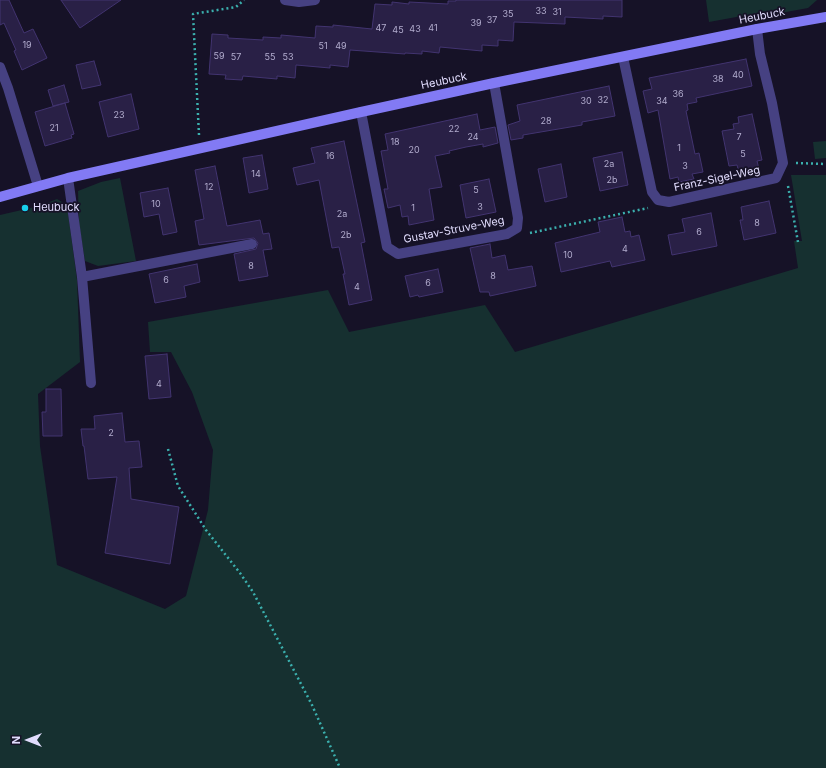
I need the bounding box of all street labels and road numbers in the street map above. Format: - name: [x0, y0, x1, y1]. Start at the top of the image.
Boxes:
- street label: Heubuck: [738, 5, 786, 27]
- street label: Heubuck: [420, 70, 468, 92]
- street label: Franz-Sigel-Weg: [673, 163, 761, 195]
- street label: Gustav-Struve-Weg: [402, 214, 506, 246]

